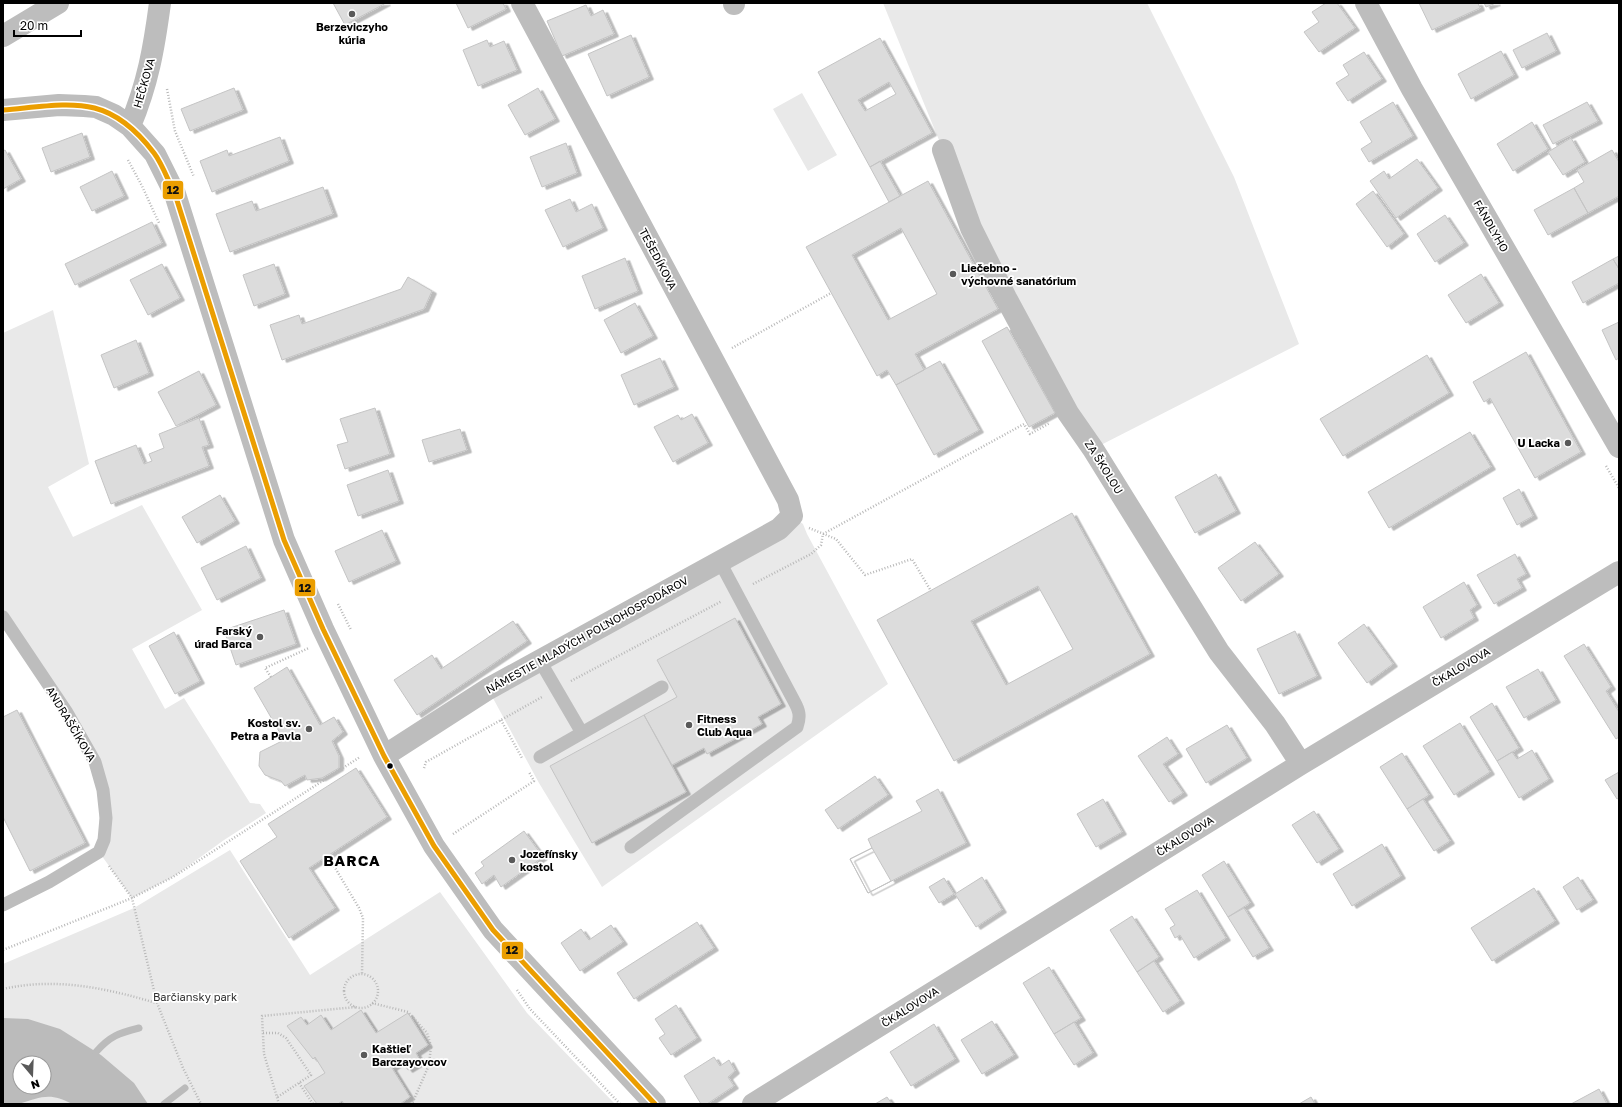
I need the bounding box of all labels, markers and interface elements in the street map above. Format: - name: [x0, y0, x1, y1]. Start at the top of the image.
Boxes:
- marker: Berzeviczyho kúria: [347, 9, 357, 19]
- scale bar: [14, 12, 81, 38]
- text: 20 m: [20, 18, 48, 33]
- place label: Berzeviczyho kúria: [316, 20, 388, 46]
- street label: HEČKOVA: [130, 56, 157, 109]
- line badge: 12: [162, 180, 184, 200]
- text: 12: [167, 183, 179, 196]
- street label: FÁNDLYHO: [1471, 197, 1512, 254]
- street label: TEŠEDÍKOVA: [637, 226, 680, 292]
- place label: Liečebno - výchovné sanatórium: [961, 261, 1076, 287]
- marker: Liečebno - výchovné sanatórium: [948, 269, 958, 279]
- place label: U Lacka: [1517, 436, 1560, 449]
- street label: ZA ŠKOLOU: [1083, 437, 1126, 496]
- marker: U Lacka: [1563, 438, 1573, 448]
- street label: NÁMESTIE MLADÝCH POĽNOHOSPODÁROV: [483, 573, 691, 696]
- line badge: 12: [294, 578, 316, 597]
- text: 12: [299, 581, 311, 594]
- place label: Farský úrad Barca: [194, 624, 252, 650]
- marker: Farský úrad Barca: [255, 632, 265, 642]
- street label: ČKALOVOVA: [1429, 644, 1493, 689]
- street label: ANDRAŠČÍKOVA: [44, 684, 99, 764]
- place label: Fitness Club Aqua: [697, 712, 752, 738]
- place label: Kostol sv. Petra a Pavla: [230, 716, 301, 742]
- marker: Fitness Club Aqua: [684, 720, 694, 730]
- marker: Kostol sv. Petra a Pavla: [304, 724, 314, 734]
- unlabelled marker: [385, 761, 395, 771]
- street label: ČKALOVOVA: [1154, 812, 1216, 858]
- place label: Jozefínsky kostol: [520, 847, 578, 873]
- district label: BARCA: [323, 851, 381, 869]
- marker: Jozefínsky kostol: [507, 855, 517, 865]
- line badge: 12: [501, 941, 524, 960]
- text: 12: [506, 943, 518, 956]
- street label: ČKALOVOVA: [879, 983, 941, 1029]
- park label: Barčiansky park: [153, 990, 237, 1003]
- place label: Kaštieľ Barczayovcov: [372, 1042, 447, 1068]
- marker: Kaštieľ Barczayovcov: [359, 1050, 369, 1060]
- north arrow: [12, 1055, 52, 1095]
- text: N: [29, 1077, 41, 1092]

